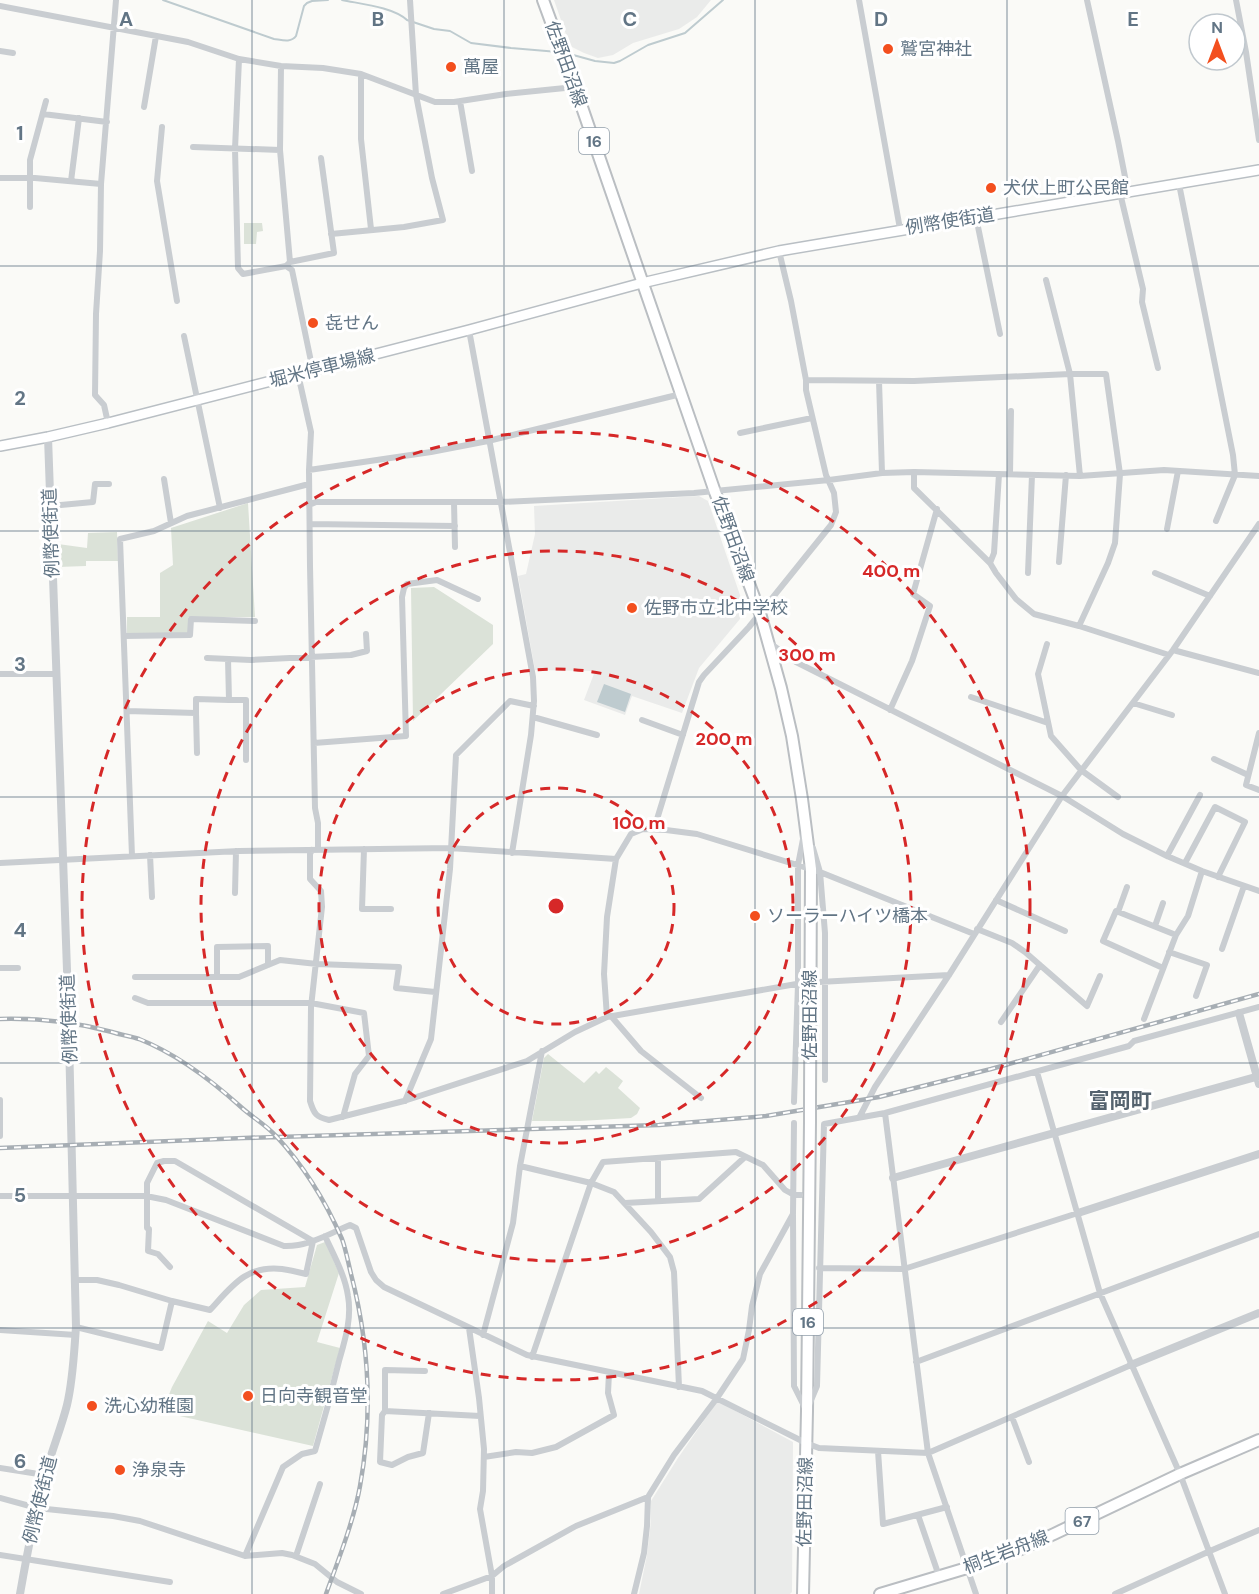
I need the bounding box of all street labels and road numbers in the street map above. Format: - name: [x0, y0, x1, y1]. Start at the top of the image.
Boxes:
- street label: 佐野田沼線: [539, 18, 593, 110]
- road number: 16: [579, 128, 609, 154]
- street label: 例幣使街道: [904, 202, 996, 240]
- street label: 堀米停車場線: [267, 343, 377, 393]
- street label: 例幣使街道: [37, 488, 65, 578]
- street label: 佐野田沼線: [706, 493, 760, 585]
- street label: 佐野田沼線: [798, 970, 822, 1060]
- street label: 例幣使街道: [55, 974, 83, 1064]
- road number: 16: [793, 1309, 823, 1335]
- street label: 例幣使街道: [17, 1453, 63, 1547]
- street label: 佐野田沼線: [792, 1457, 818, 1547]
- road number: 67: [1066, 1508, 1098, 1534]
- street label: 桐生岩舟線: [960, 1525, 1052, 1579]

